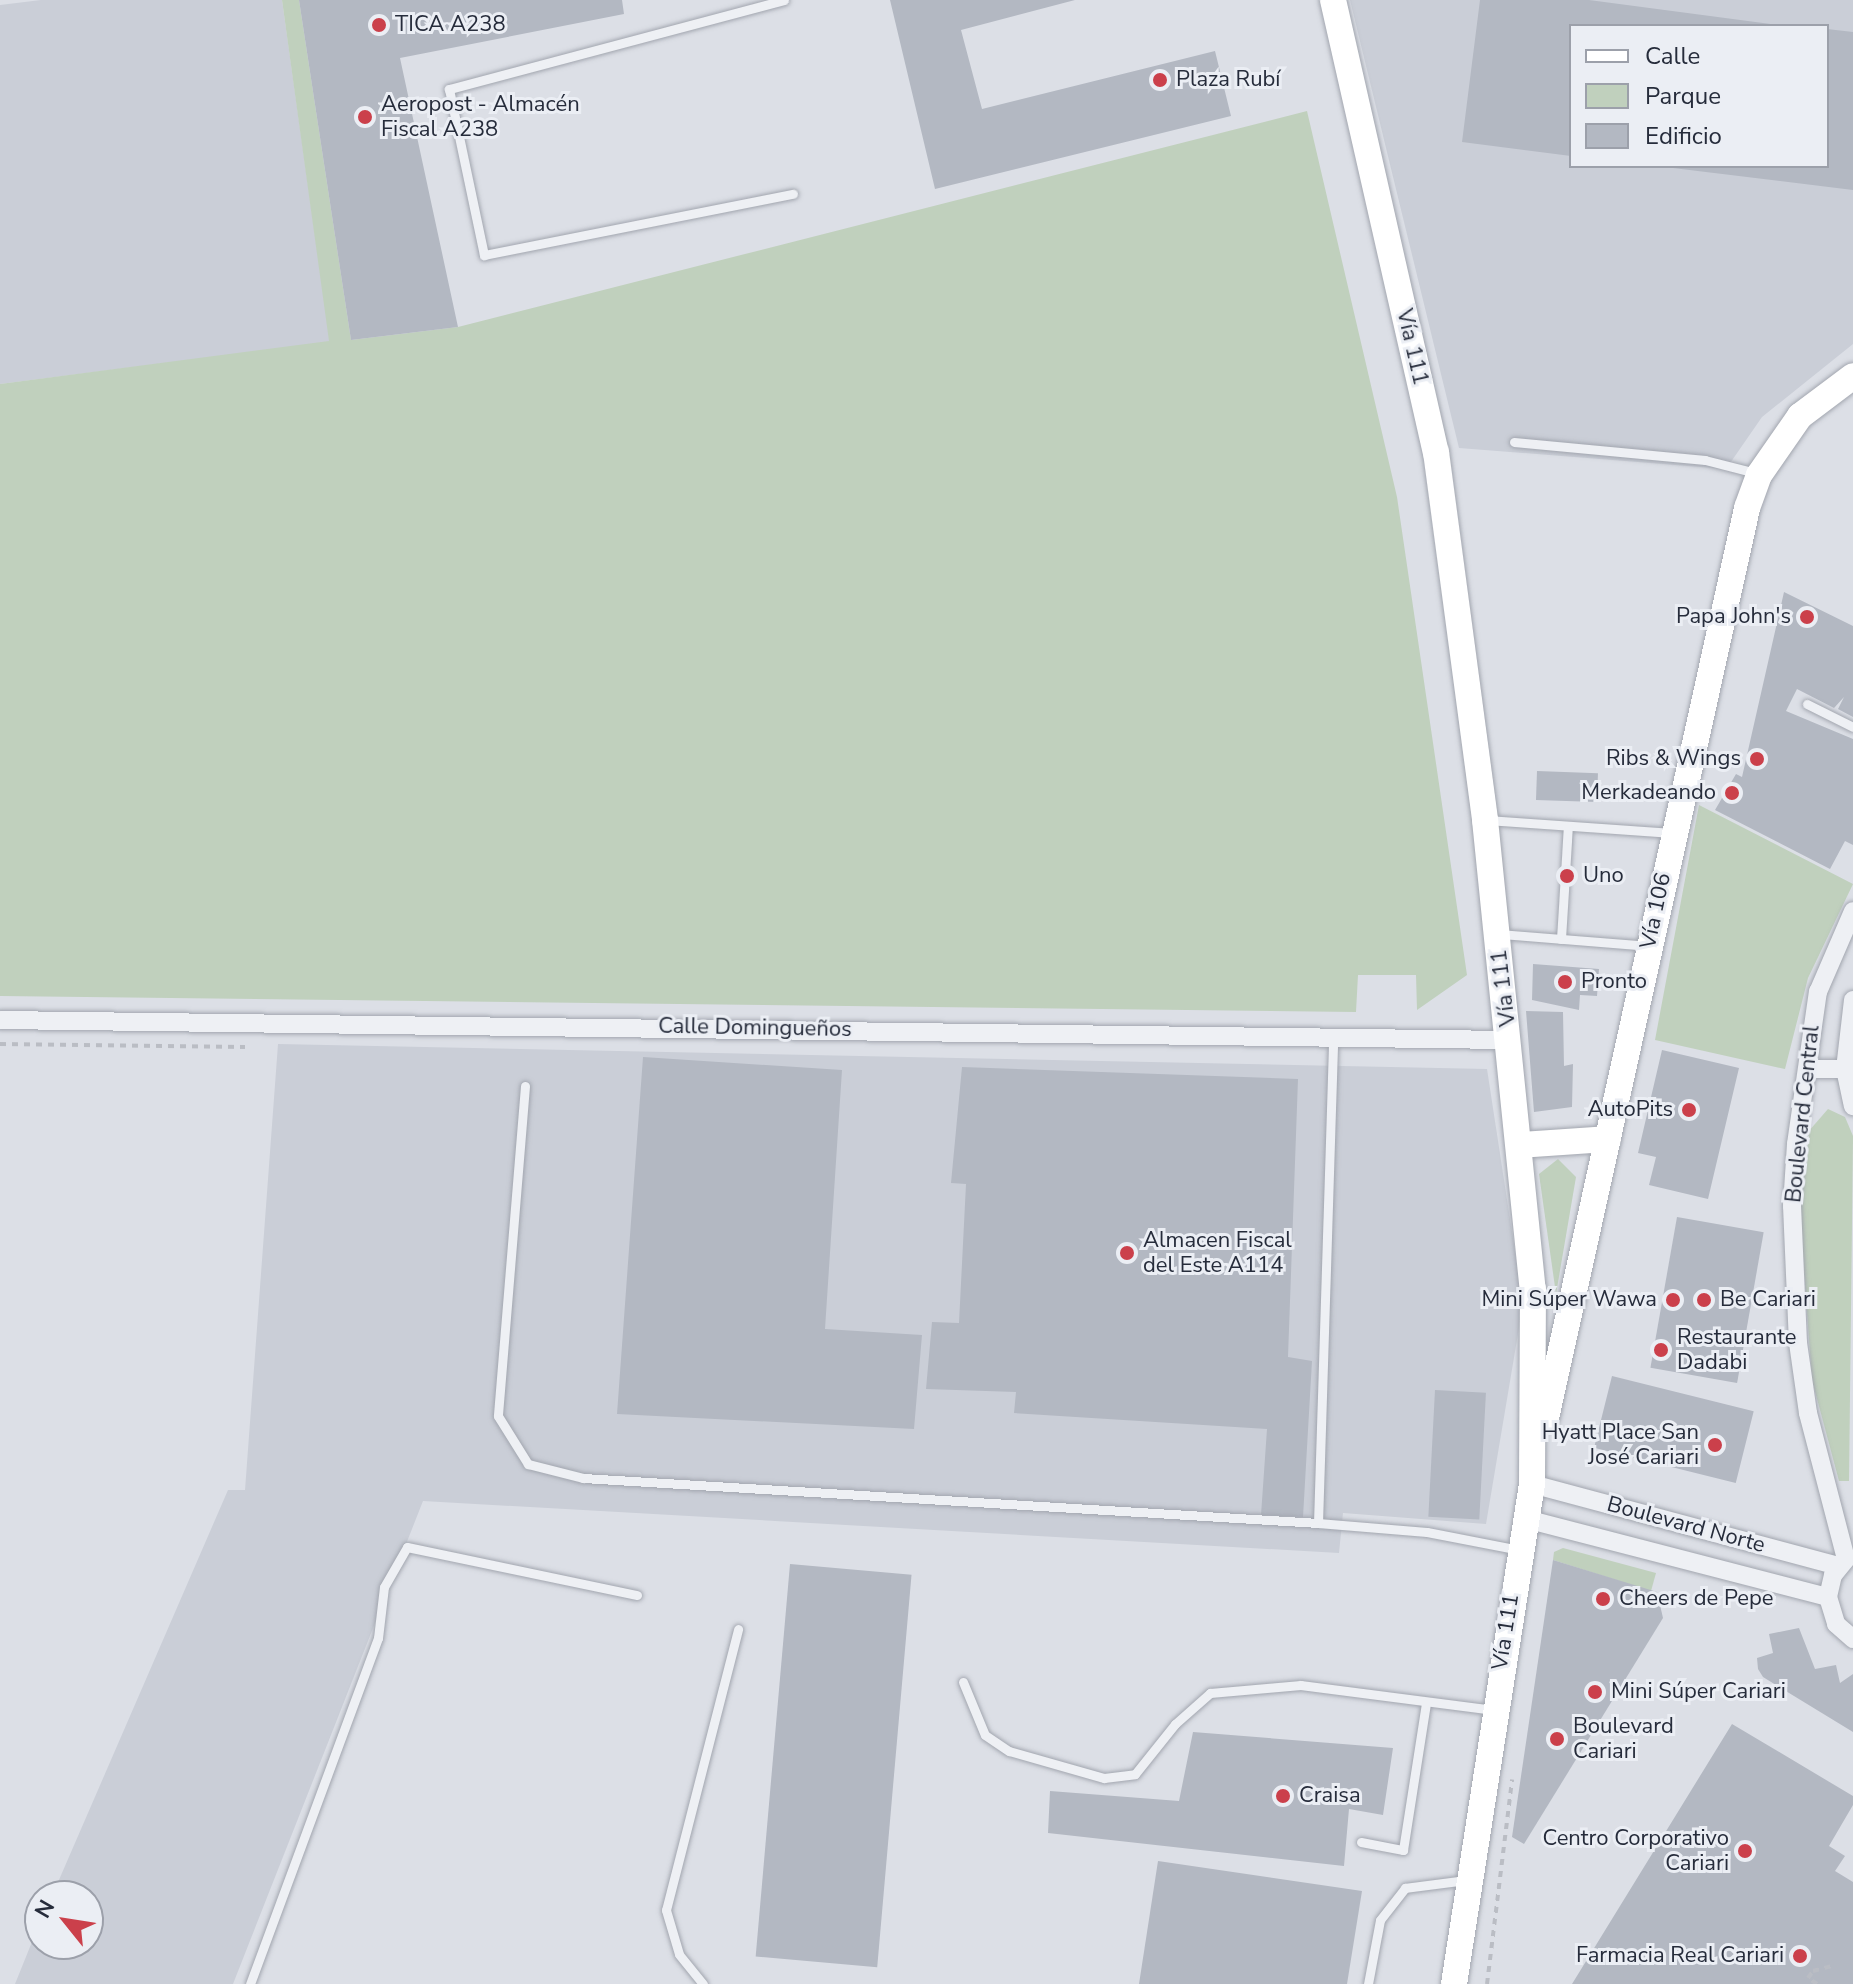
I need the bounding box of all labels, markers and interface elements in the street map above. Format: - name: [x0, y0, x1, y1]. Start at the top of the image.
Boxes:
- place label: TICA A238: [395, 12, 506, 38]
- marker: TICA A238: [370, 16, 388, 34]
- legend: [1569, 24, 1829, 168]
- text: Calle: [1645, 40, 1700, 72]
- place label: Plaza Rubí: [1176, 67, 1280, 93]
- marker: Plaza Rubí: [1151, 71, 1169, 89]
- text: Parque: [1645, 80, 1721, 112]
- place label: Aeropost - Almacén Fiscal A238: [381, 91, 580, 142]
- marker: Aeropost - Almacén Fiscal A238: [356, 108, 374, 126]
- text: Edificio: [1645, 120, 1722, 152]
- street label: Vía 111: [1390, 306, 1434, 388]
- place label: Papa John's: [1676, 604, 1791, 630]
- marker: Papa John's: [1798, 608, 1816, 626]
- place label: Ribs & Wings: [1606, 746, 1741, 772]
- marker: Ribs & Wings: [1748, 750, 1766, 768]
- place label: Merkadeando: [1581, 780, 1716, 806]
- marker: Merkadeando: [1723, 784, 1741, 802]
- place label: Uno: [1583, 863, 1624, 889]
- marker: Uno: [1558, 867, 1576, 885]
- street label: Vía 106: [1635, 871, 1677, 951]
- street label: Vía 111: [1486, 948, 1522, 1028]
- place label: Pronto: [1581, 969, 1647, 995]
- marker: Pronto: [1556, 973, 1574, 991]
- street label: Calle Domingueños: [658, 1013, 852, 1043]
- street label: Boulevard Central: [1781, 1024, 1825, 1204]
- place label: AutoPits: [1587, 1097, 1673, 1123]
- marker: AutoPits: [1680, 1101, 1698, 1119]
- place label: Almacen Fiscal del Este A114: [1143, 1227, 1292, 1278]
- marker: Almacen Fiscal del Este A114: [1118, 1244, 1136, 1262]
- place label: Mini Súper Wawa: [1481, 1287, 1657, 1313]
- place label: Be Cariari: [1720, 1287, 1816, 1313]
- marker: Mini Súper Wawa: [1664, 1291, 1682, 1309]
- marker: Be Cariari: [1695, 1291, 1713, 1309]
- place label: Restaurante Dadabi: [1677, 1324, 1797, 1376]
- marker: Restaurante Dadabi: [1652, 1341, 1670, 1359]
- place label: Hyatt Place San José Cariari: [1542, 1419, 1699, 1470]
- marker: Hyatt Place San José Cariari: [1706, 1436, 1724, 1454]
- street label: Boulevard Norte: [1604, 1491, 1768, 1559]
- place label: Cheers de Pepe: [1619, 1586, 1774, 1612]
- marker: Cheers de Pepe: [1594, 1590, 1612, 1608]
- street label: Vía 111: [1487, 1592, 1525, 1672]
- place label: Mini Súper Cariari: [1611, 1679, 1786, 1705]
- marker: Mini Súper Cariari: [1586, 1683, 1604, 1701]
- place label: Boulevard Cariari: [1573, 1713, 1674, 1764]
- marker: Boulevard Cariari: [1548, 1730, 1566, 1748]
- place label: Craisa: [1299, 1783, 1361, 1809]
- marker: Craisa: [1274, 1787, 1292, 1805]
- place label: Centro Corporativo Cariari: [1543, 1825, 1729, 1876]
- marker: Centro Corporativo Cariari: [1736, 1842, 1754, 1860]
- north arrow: [24, 1880, 104, 1960]
- text: N: [28, 1894, 62, 1924]
- place label: Farmacia Real Cariari: [1576, 1943, 1784, 1969]
- marker: Farmacia Real Cariari: [1791, 1947, 1809, 1965]

